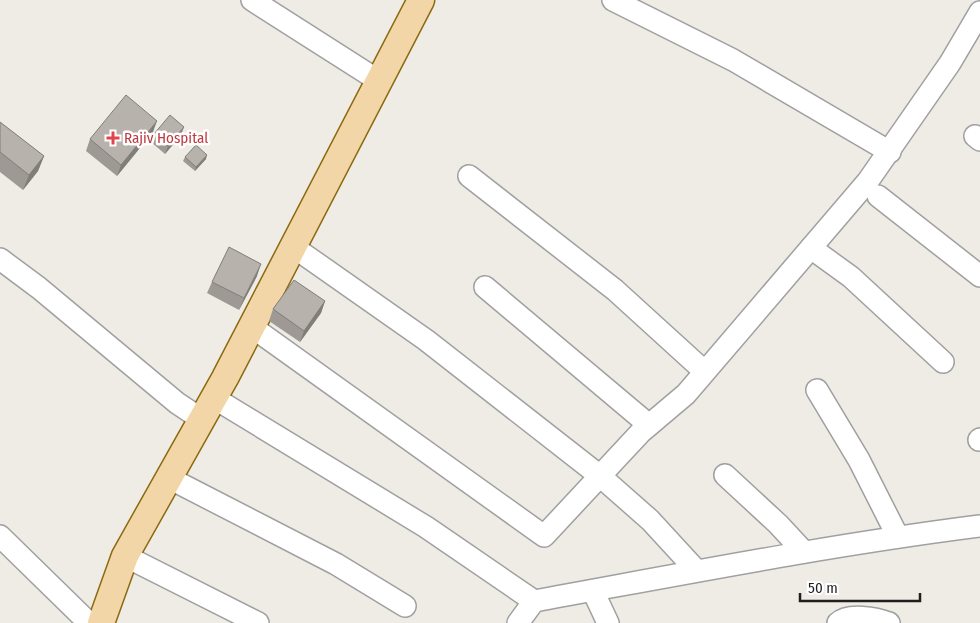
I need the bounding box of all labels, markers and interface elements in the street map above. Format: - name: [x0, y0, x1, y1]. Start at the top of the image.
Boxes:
- place label: Rajiv Hospital: [124, 129, 208, 147]
- marker: Rajiv Hospital: [106, 131, 120, 145]
- scale bar: [800, 570, 920, 602]
- text: 50 m: [808, 579, 838, 597]

